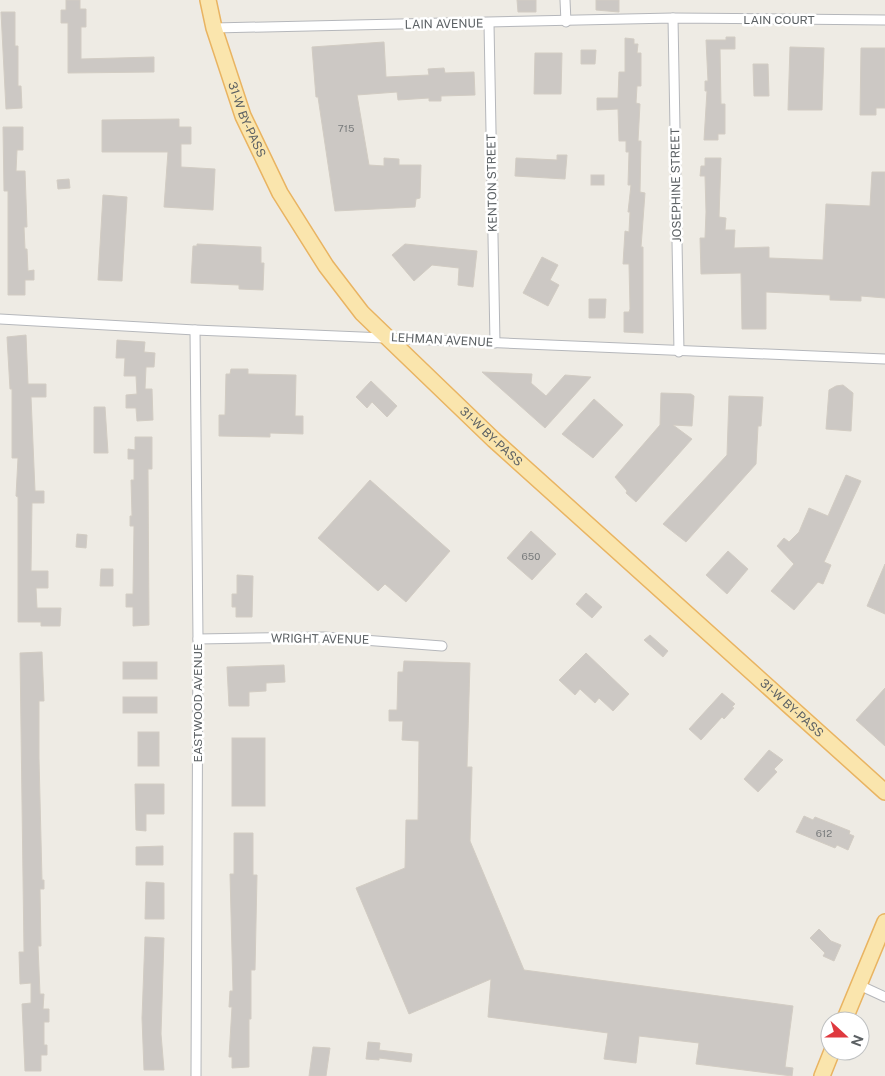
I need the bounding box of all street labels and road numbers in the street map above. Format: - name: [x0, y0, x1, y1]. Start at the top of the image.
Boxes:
- street label: LAIN COURT: [743, 13, 815, 27]
- street label: LAIN AVENUE: [405, 16, 483, 32]
- street label: 31-W BY-PASS: [225, 80, 269, 159]
- street label: JOSEPHINE STREET: [668, 128, 684, 242]
- street label: KENTON STREET: [484, 134, 500, 232]
- street label: LEHMAN AVENUE: [391, 330, 493, 350]
- street label: 31-W BY-PASS: [457, 404, 525, 469]
- street label: WRIGHT AVENUE: [271, 631, 369, 647]
- street label: EASTWOOD AVENUE: [191, 644, 205, 762]
- street label: 31-W BY-PASS: [757, 676, 826, 740]

